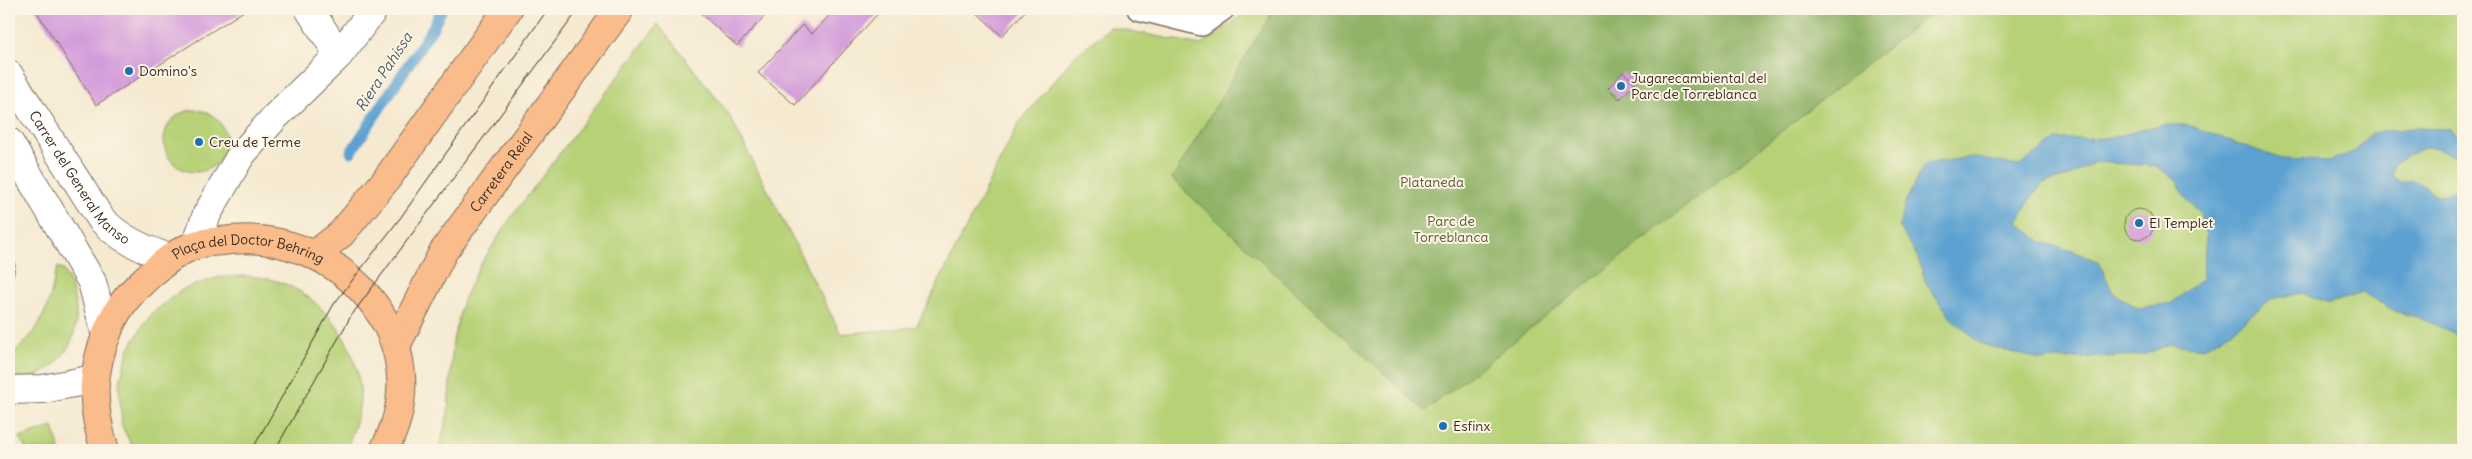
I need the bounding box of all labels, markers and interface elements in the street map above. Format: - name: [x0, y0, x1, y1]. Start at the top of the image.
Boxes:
- water label: Riera Pahissa: [351, 27, 417, 115]
- place label: Domino's: [139, 62, 197, 80]
- marker: Domino's: [123, 65, 135, 77]
- place label: Jugarecambiental del Parc de Torreblanca: [1631, 69, 1767, 103]
- marker: Jugarecambiental del Parc de Torreblanca: [1615, 80, 1627, 92]
- street label: Carrer del General Manso: [25, 107, 133, 248]
- street label: Carretera Reial: [466, 128, 537, 216]
- place label: Creu de Terme: [209, 133, 301, 151]
- marker: Creu de Terme: [193, 136, 205, 148]
- park label: Plataneda: [1400, 173, 1464, 191]
- park label: Parc de Torreblanca: [1414, 212, 1488, 246]
- place label: El Templet: [2149, 214, 2214, 232]
- marker: El Templet: [2133, 217, 2145, 229]
- text: Plaça del Doctor Behring: [169, 230, 327, 268]
- street label: Plaça del Doctor Behring: [170, 252, 326, 272]
- place label: Esfinx: [1453, 417, 1490, 435]
- marker: Esfinx: [1437, 420, 1449, 432]

